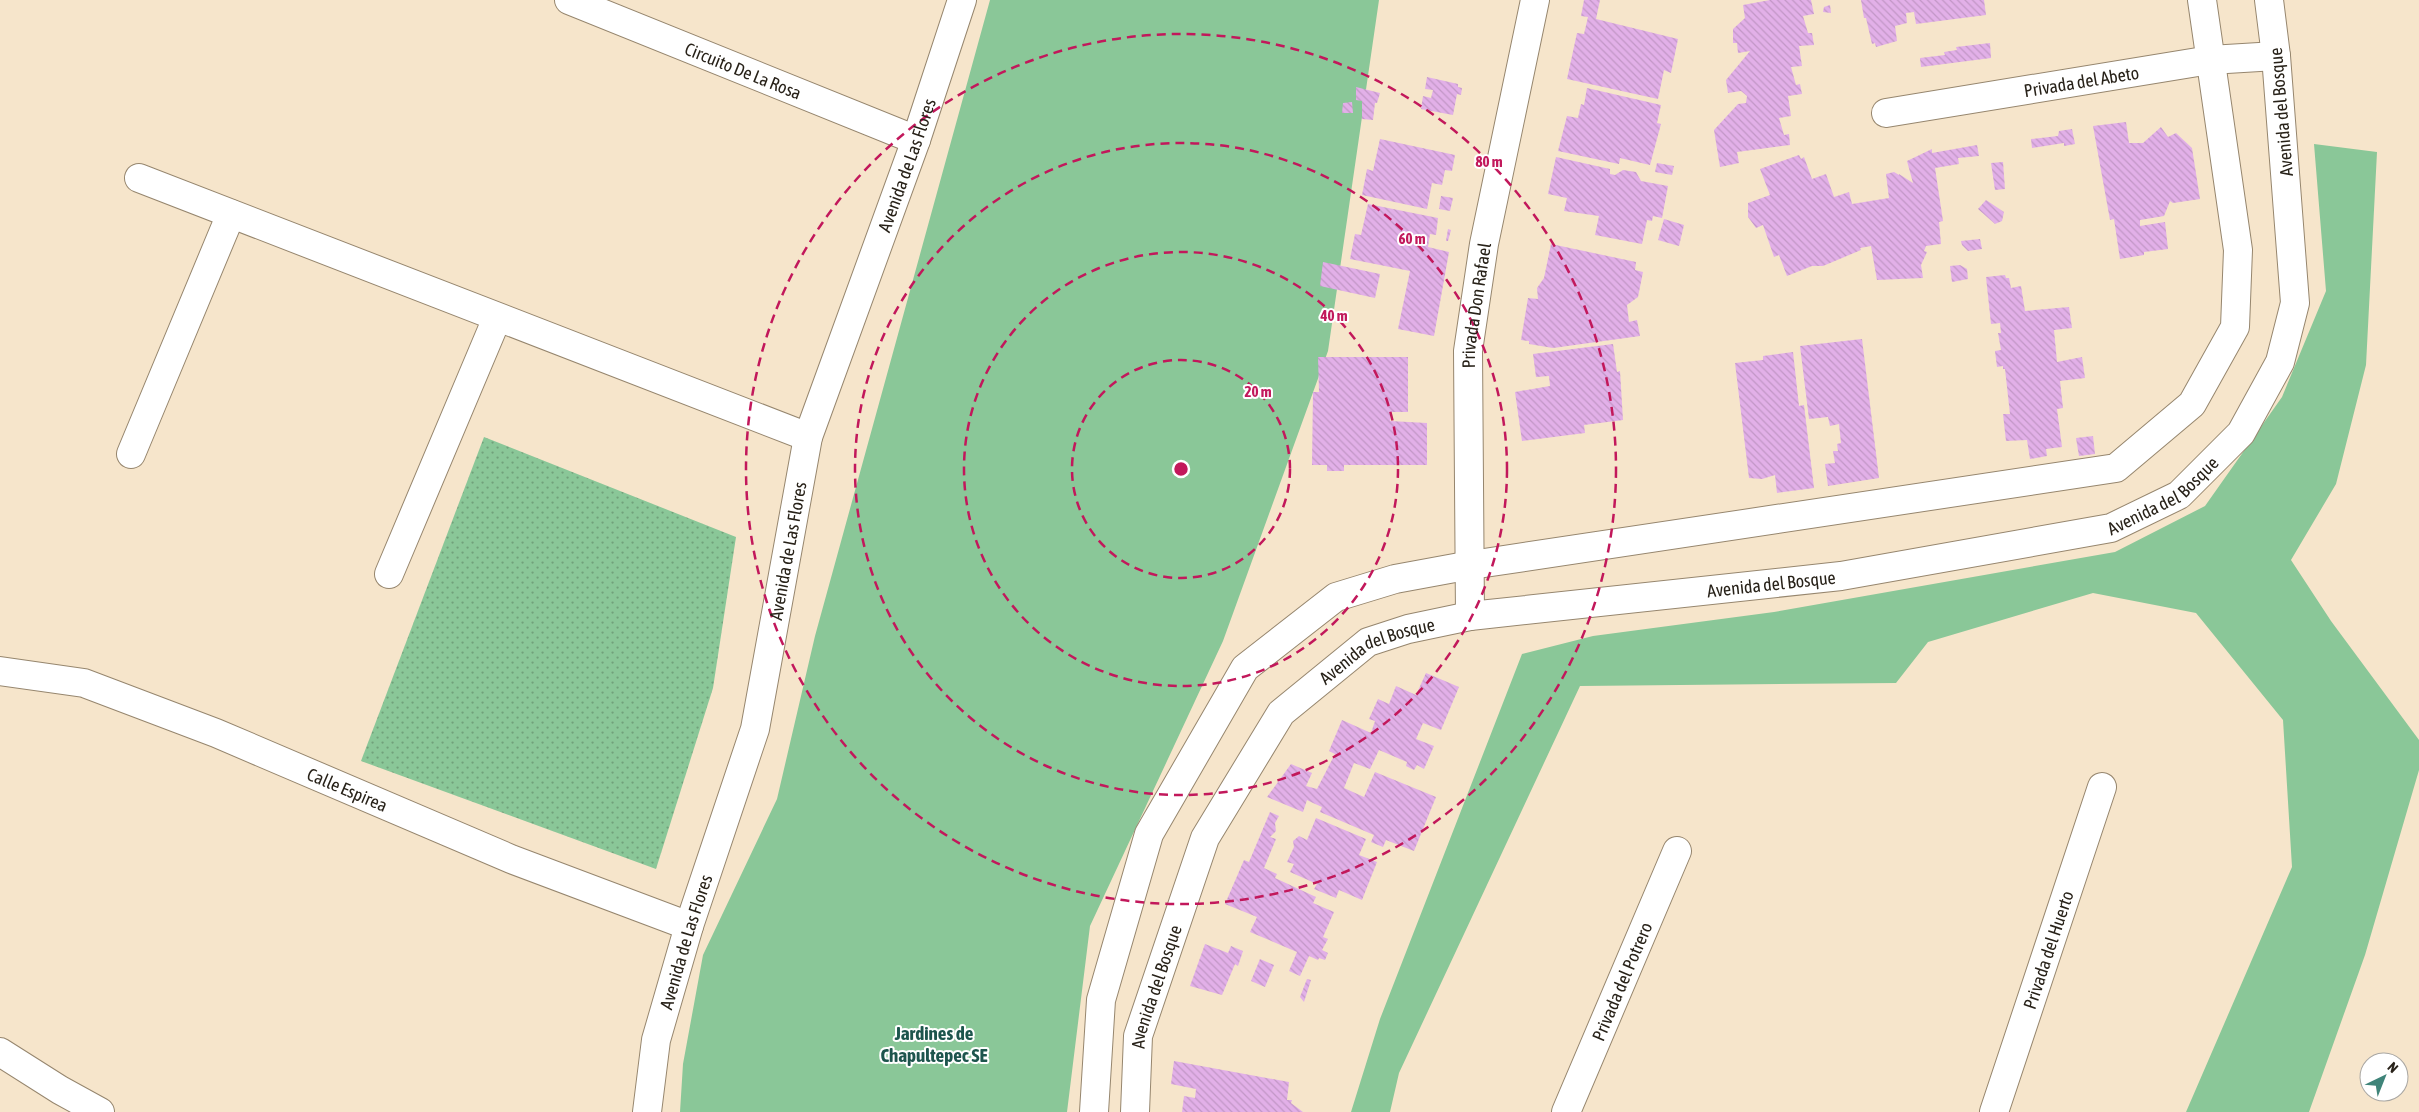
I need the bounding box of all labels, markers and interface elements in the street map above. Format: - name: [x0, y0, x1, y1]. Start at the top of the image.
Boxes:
- street label: Circuito De La Rosa: [682, 37, 805, 103]
- street label: Avenida del Bosque: [2265, 47, 2297, 177]
- street label: Privada del Abeto: [2022, 61, 2140, 101]
- street label: Avenida de Las Flores: [873, 96, 939, 235]
- text: 80 m: [1476, 153, 1503, 170]
- text: 60 m: [1399, 230, 1426, 247]
- street label: Privada Don Rafael: [1457, 241, 1495, 368]
- text: 40 m: [1320, 307, 1348, 324]
- text: 20 m: [1245, 383, 1272, 400]
- street label: Avenida del Bosque: [2104, 452, 2222, 539]
- centre of rings: [1172, 460, 1190, 478]
- street label: Avenida de Las Flores: [764, 480, 810, 622]
- street label: Avenida del Bosque: [1706, 566, 1837, 601]
- street label: Avenida del Bosque: [1315, 613, 1437, 688]
- street label: Calle Espirea: [304, 763, 391, 816]
- street label: Avenida de Las Flores: [655, 872, 716, 1012]
- street label: Privada del Huerto: [2019, 888, 2077, 1012]
- street label: Privada del Potrero: [1587, 919, 1656, 1044]
- street label: Avenida del Bosque: [1127, 922, 1185, 1049]
- district label: Jardines de Chapultepec SE: [881, 1022, 987, 1066]
- north arrow: [2359, 1052, 2409, 1102]
- text: N: [2384, 1059, 2401, 1076]

